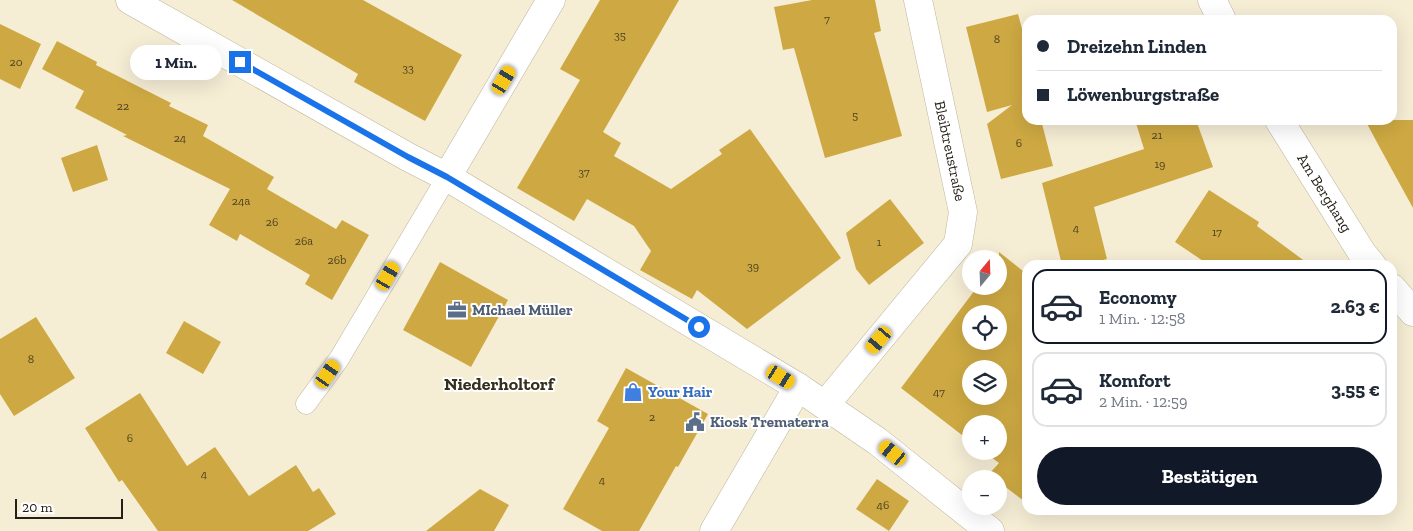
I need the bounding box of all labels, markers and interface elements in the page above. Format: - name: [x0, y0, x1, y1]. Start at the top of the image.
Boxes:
- house number: 7: [824, 12, 830, 26]
- house number: 35: [614, 28, 626, 42]
- house number: 8: [994, 32, 1000, 46]
- text: Dreizehn Linden: [1067, 35, 1206, 58]
- callout: 1 Min.: [130, 44, 222, 80]
- route end: [229, 51, 251, 73]
- text: 1 Min.: [155, 53, 197, 72]
- house number: 20: [9, 55, 23, 69]
- house number: 33: [402, 61, 414, 75]
- car: [489, 63, 518, 97]
- text: Löwenburgstraße: [1067, 83, 1219, 106]
- house number: 22: [117, 99, 129, 113]
- street label: Bleibtreustraße: [931, 99, 969, 203]
- house number: 5: [852, 108, 858, 122]
- house number: 21: [1152, 128, 1163, 142]
- house number: 24: [174, 131, 187, 145]
- house number: 6: [1016, 136, 1022, 150]
- street label: Am Berghang: [1293, 150, 1356, 236]
- house number: 19: [1155, 157, 1166, 171]
- house number: 37: [578, 165, 590, 179]
- house number: 24a: [232, 194, 250, 208]
- house number: 26: [266, 215, 278, 229]
- house number: 4: [1073, 221, 1080, 235]
- house number: 17: [1212, 225, 1222, 239]
- house number: 26a: [295, 234, 313, 248]
- house number: 1: [877, 235, 882, 249]
- north arrow: [962, 250, 1008, 295]
- map controls: [962, 250, 1007, 515]
- house number: 26b: [328, 253, 346, 267]
- car: [374, 259, 401, 293]
- house number: 39: [747, 259, 759, 273]
- icon: car: [1039, 284, 1084, 329]
- text: Economy: [1099, 286, 1177, 309]
- text: 2.63 €: [1331, 295, 1380, 318]
- office icon: MIchael Müller: [446, 299, 468, 321]
- place label: MIchael Müller: [472, 301, 573, 319]
- button: locate: [962, 305, 1007, 350]
- text: 1 Min. · 12:58: [1099, 309, 1185, 328]
- route start: [688, 316, 710, 338]
- car: [863, 324, 894, 356]
- house number: 8: [28, 352, 34, 366]
- car: [313, 357, 342, 391]
- button: layers: [962, 360, 1007, 405]
- car: [764, 363, 797, 391]
- icon: car: [1039, 367, 1084, 412]
- text: Komfort: [1099, 369, 1171, 392]
- district label: Niederholtorf: [444, 373, 556, 395]
- text: 3.55 €: [1331, 378, 1380, 401]
- shop icon: Your Hair: [622, 381, 644, 403]
- place label: Your Hair: [648, 383, 713, 401]
- house number: 47: [933, 385, 945, 399]
- text: 2 Min. · 12:59: [1099, 392, 1187, 411]
- house number: 2: [649, 410, 655, 424]
- public building icon: Kiosk Trematerra: [684, 411, 706, 433]
- place label: Kiosk Trematerra: [710, 413, 829, 431]
- button: +: [962, 415, 1007, 460]
- house number: 6: [127, 431, 133, 445]
- car: [876, 438, 909, 468]
- button: Bestätigen: [1037, 447, 1382, 505]
- house number: 4: [201, 467, 208, 481]
- button: −: [962, 470, 1007, 515]
- house number: 4: [599, 473, 606, 487]
- scale bar: [15, 496, 122, 519]
- house number: 46: [877, 498, 889, 512]
- text: 20 m: [22, 499, 53, 516]

